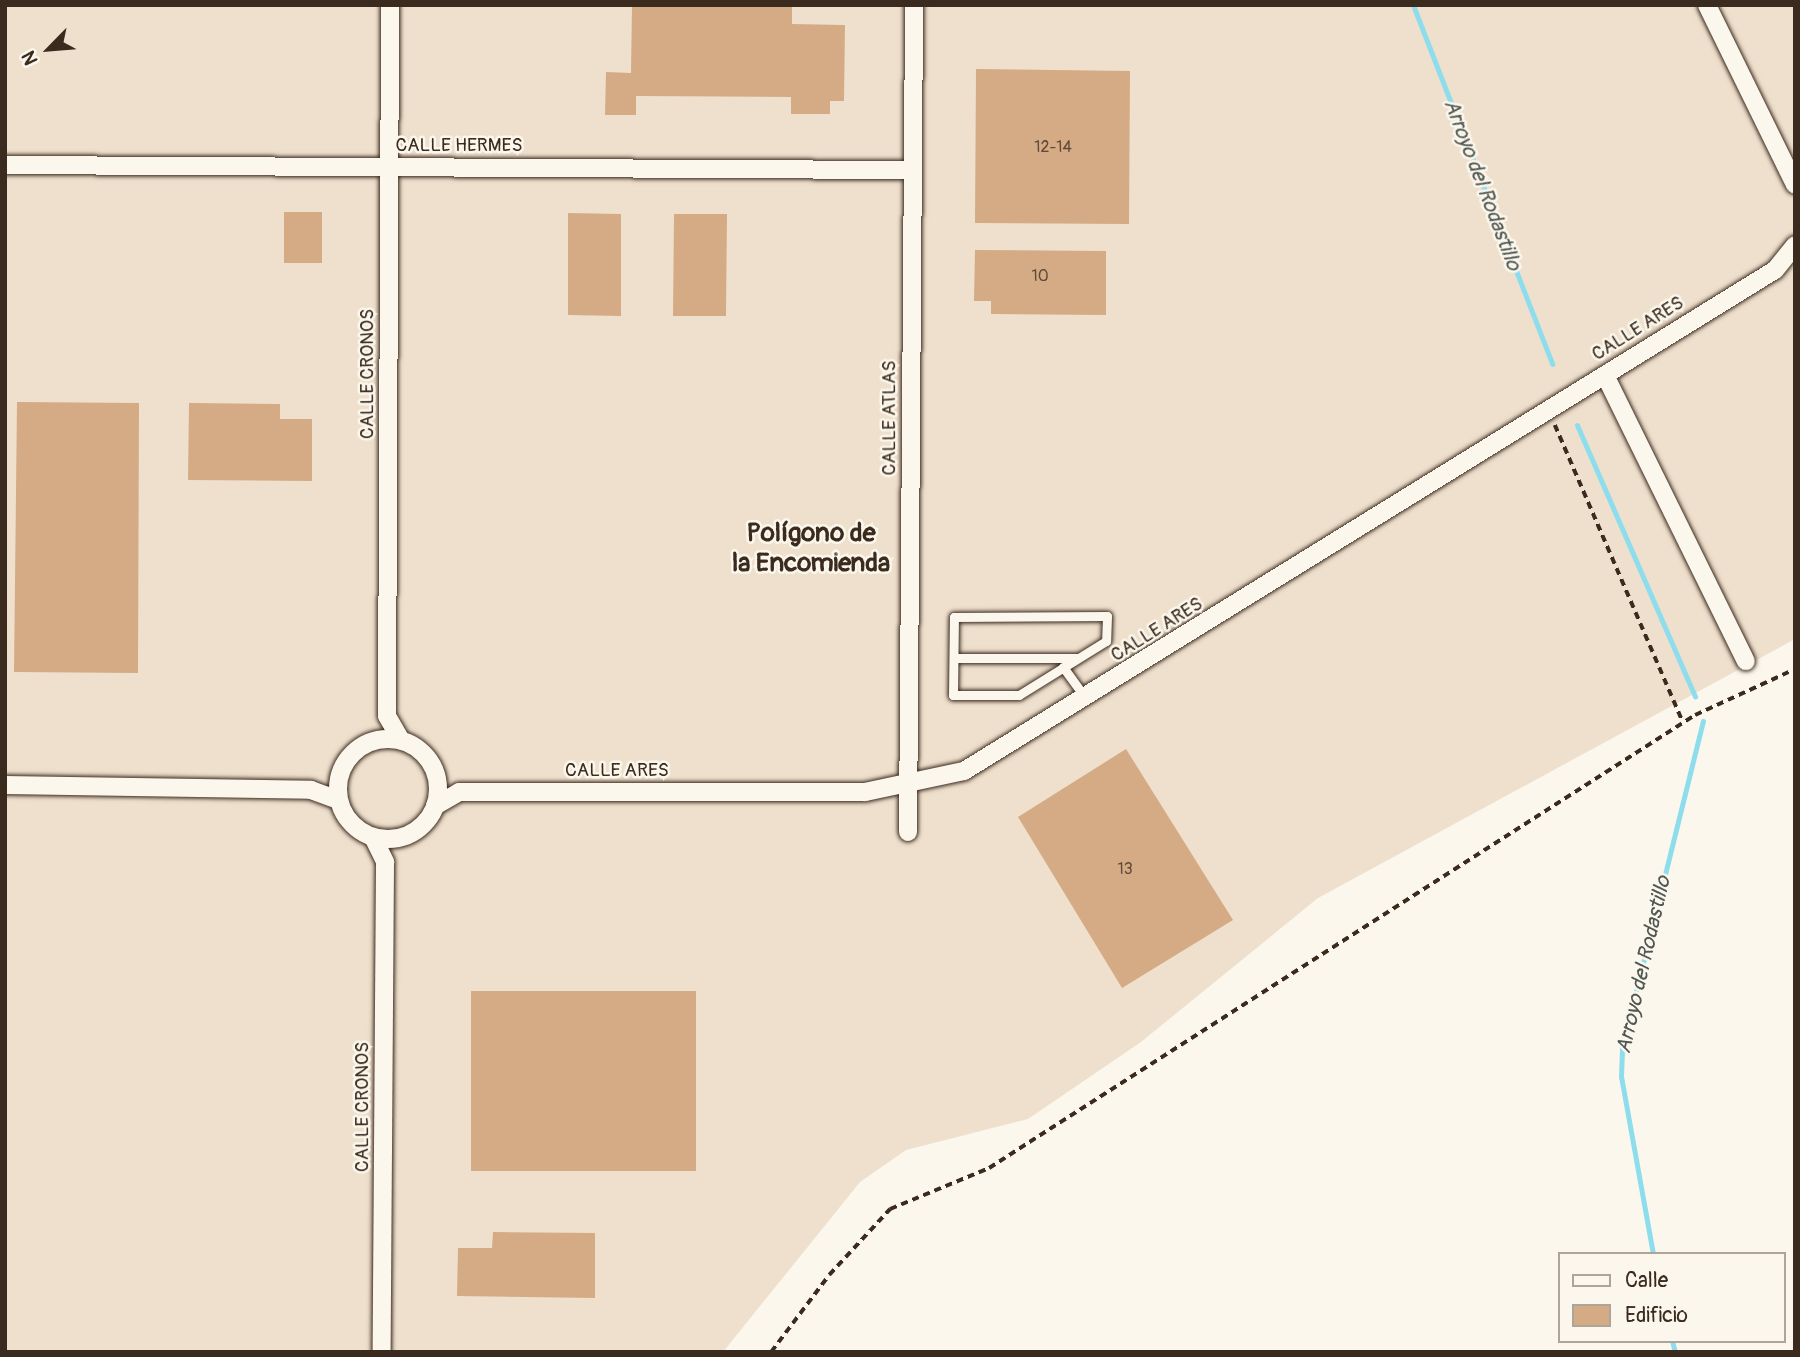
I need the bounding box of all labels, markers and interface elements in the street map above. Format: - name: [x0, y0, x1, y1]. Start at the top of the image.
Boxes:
- north arrow: [14, 14, 84, 84]
- text: N: [16, 47, 44, 69]
- water label: Arroyo del Rodastillo: [1438, 96, 1526, 274]
- street label: CALLE HERMES: [395, 135, 523, 157]
- house number: 12-14: [1034, 137, 1072, 157]
- house number: 10: [1031, 266, 1049, 286]
- street label: CALLE ARES: [1588, 292, 1688, 366]
- street label: CALLE CRONOS: [357, 309, 379, 439]
- street label: CALLE ATLAS: [879, 361, 901, 475]
- district label: Polígono de la Encomienda: [732, 518, 890, 580]
- street label: CALLE ARES: [1107, 593, 1207, 667]
- street label: CALLE ARES: [565, 760, 669, 782]
- house number: 13: [1117, 859, 1133, 879]
- water label: Arroyo del Rodastillo: [1611, 874, 1677, 1056]
- street label: CALLE CRONOS: [352, 1042, 374, 1172]
- legend: [1559, 1252, 1786, 1343]
- text: Calle: [1625, 1267, 1668, 1294]
- text: Edificio: [1625, 1302, 1688, 1329]

